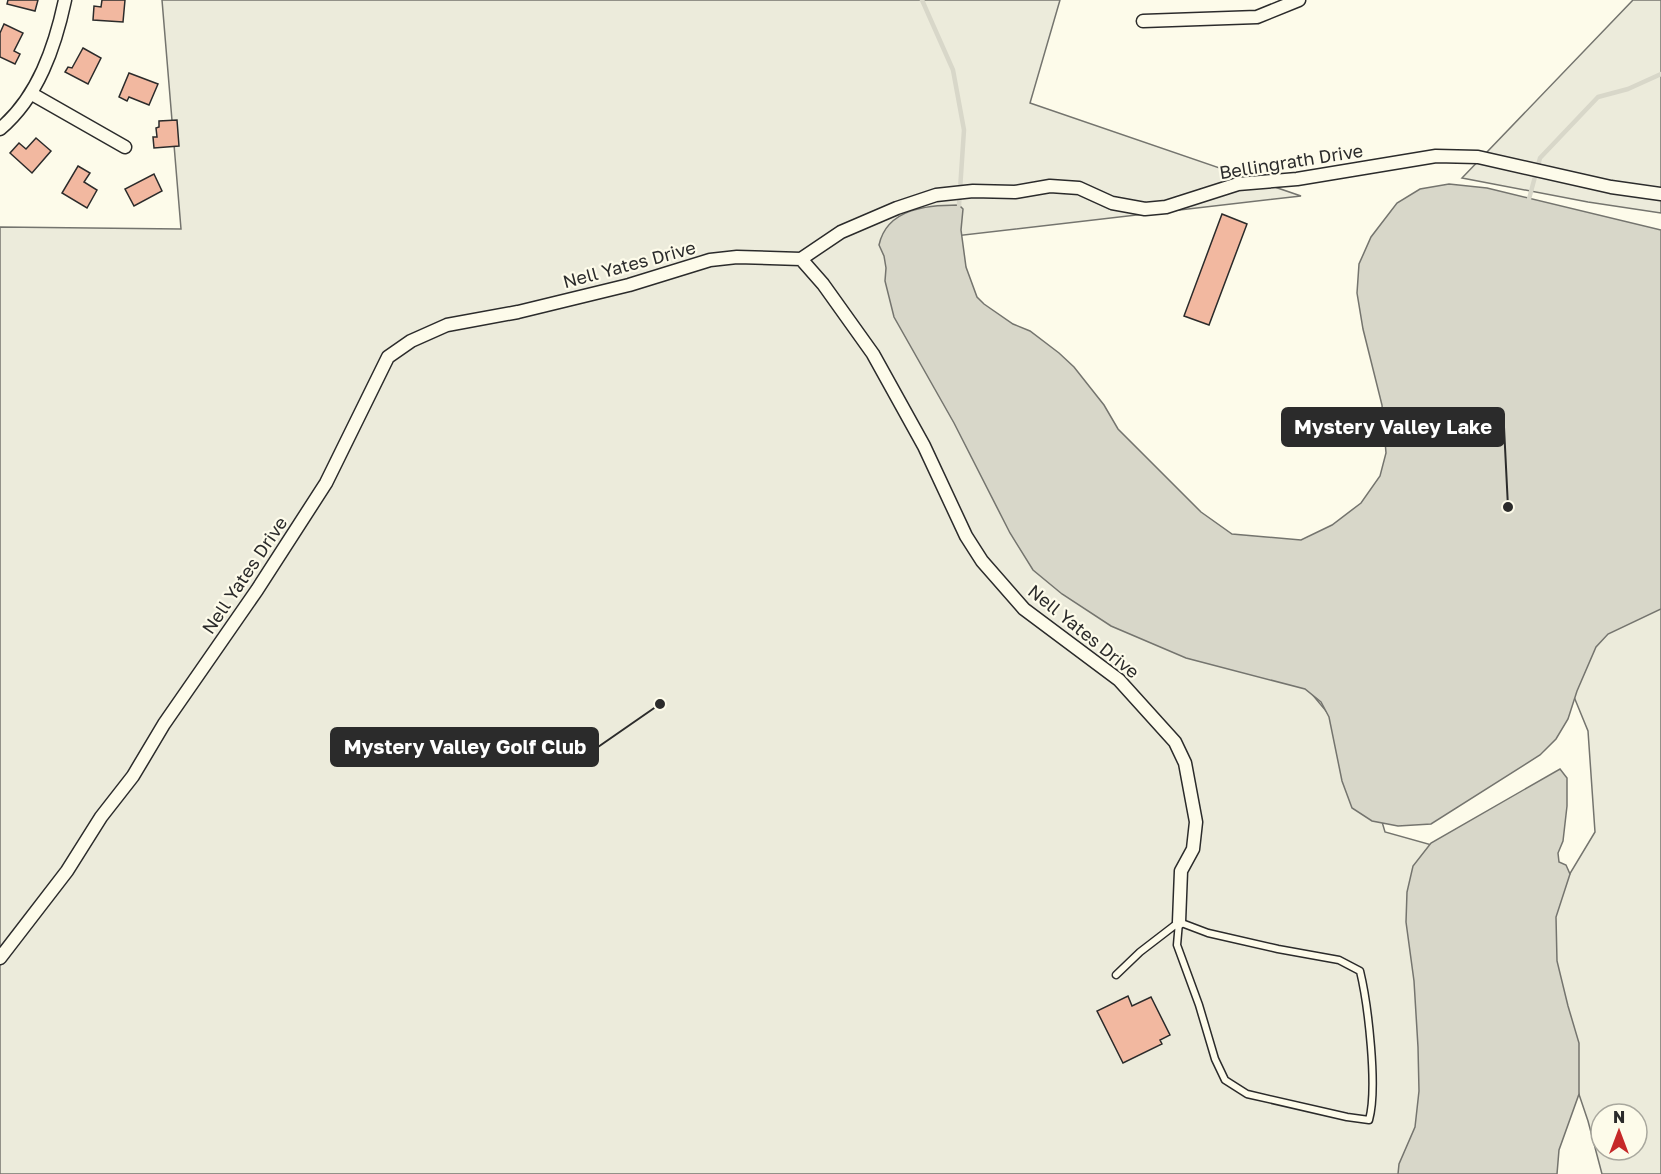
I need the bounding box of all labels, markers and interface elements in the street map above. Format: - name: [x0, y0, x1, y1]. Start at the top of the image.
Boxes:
- street label: Bellingrath Drive: [1218, 139, 1364, 183]
- street label: Nell Yates Drive: [560, 236, 698, 292]
- callout: Mystery Valley Lake: [1282, 408, 1504, 446]
- text: Mystery Valley Lake: [1294, 414, 1492, 438]
- street label: Nell Yates Drive: [197, 512, 291, 638]
- street label: Nell Yates Drive: [1024, 580, 1144, 682]
- callout: Mystery Valley Golf Club: [331, 728, 598, 766]
- text: Mystery Valley Golf Club: [344, 734, 586, 758]
- north arrow: [1589, 1102, 1649, 1162]
- text: N: [1613, 1107, 1625, 1127]

